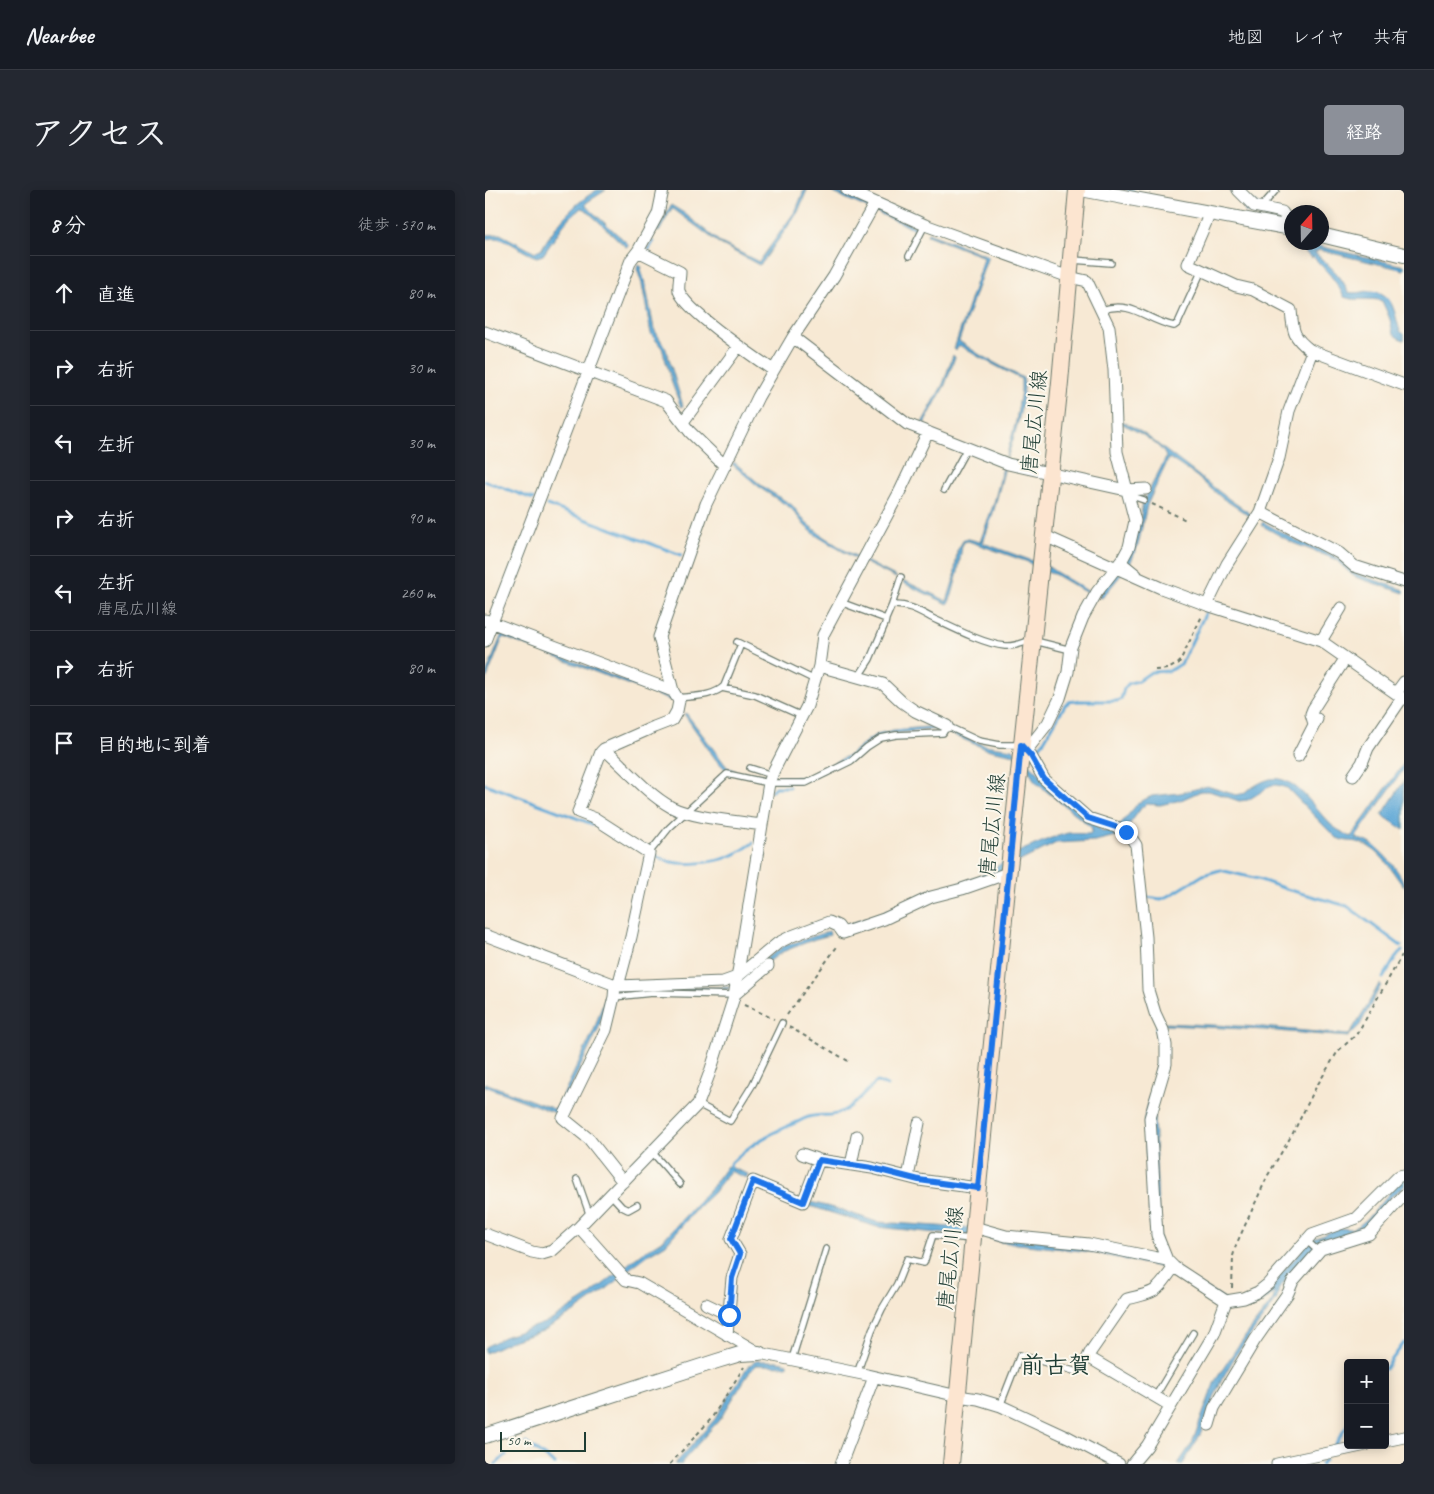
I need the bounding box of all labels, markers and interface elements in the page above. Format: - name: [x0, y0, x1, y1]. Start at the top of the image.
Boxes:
- text: Nearbee: [25, 20, 93, 50]
- text: 地図: [1228, 26, 1264, 48]
- text: レイヤ: [1292, 26, 1345, 48]
- text: 共有: [1373, 26, 1409, 48]
- button: 経路: [1324, 105, 1404, 155]
- text: アクセス: [30, 111, 168, 156]
- north arrow: [1284, 205, 1329, 250]
- text: 8 分: [50, 212, 86, 238]
- text: 徒歩 · 570 m: [358, 215, 435, 235]
- icon: ahead: [50, 279, 78, 307]
- text: 直進: [97, 283, 135, 307]
- text: 80 m: [408, 283, 435, 303]
- icon: right: [50, 354, 78, 382]
- text: 右折: [97, 358, 135, 382]
- text: 30 m: [408, 358, 435, 378]
- street label: 唐尾広川線: [1016, 368, 1052, 476]
- icon: left: [50, 429, 78, 457]
- text: 左折: [97, 433, 135, 457]
- text: 30 m: [408, 433, 435, 453]
- icon: right: [50, 504, 78, 532]
- text: 右折: [97, 508, 135, 532]
- text: 90 m: [408, 508, 435, 528]
- text: 左折: [97, 571, 135, 595]
- icon: left: [50, 579, 78, 607]
- text: 260 m: [401, 583, 435, 603]
- text: 唐尾広川線: [97, 599, 177, 619]
- icon: right: [50, 654, 78, 682]
- text: 右折: [97, 658, 135, 682]
- text: 80 m: [408, 658, 435, 678]
- icon: arrive: [50, 729, 78, 757]
- text: 目的地に到着: [97, 733, 211, 757]
- street label: 唐尾広川線: [974, 771, 1010, 879]
- route end: [1115, 821, 1138, 844]
- street label: 唐尾広川線: [932, 1204, 968, 1312]
- route start: [718, 1304, 741, 1327]
- district label: 前古賀: [1020, 1350, 1092, 1380]
- map controls: [1344, 1359, 1389, 1449]
- button: +: [1344, 1359, 1389, 1404]
- button: −: [1344, 1404, 1389, 1449]
- scale bar: [500, 1429, 586, 1452]
- text: 50 m: [507, 1432, 531, 1449]

